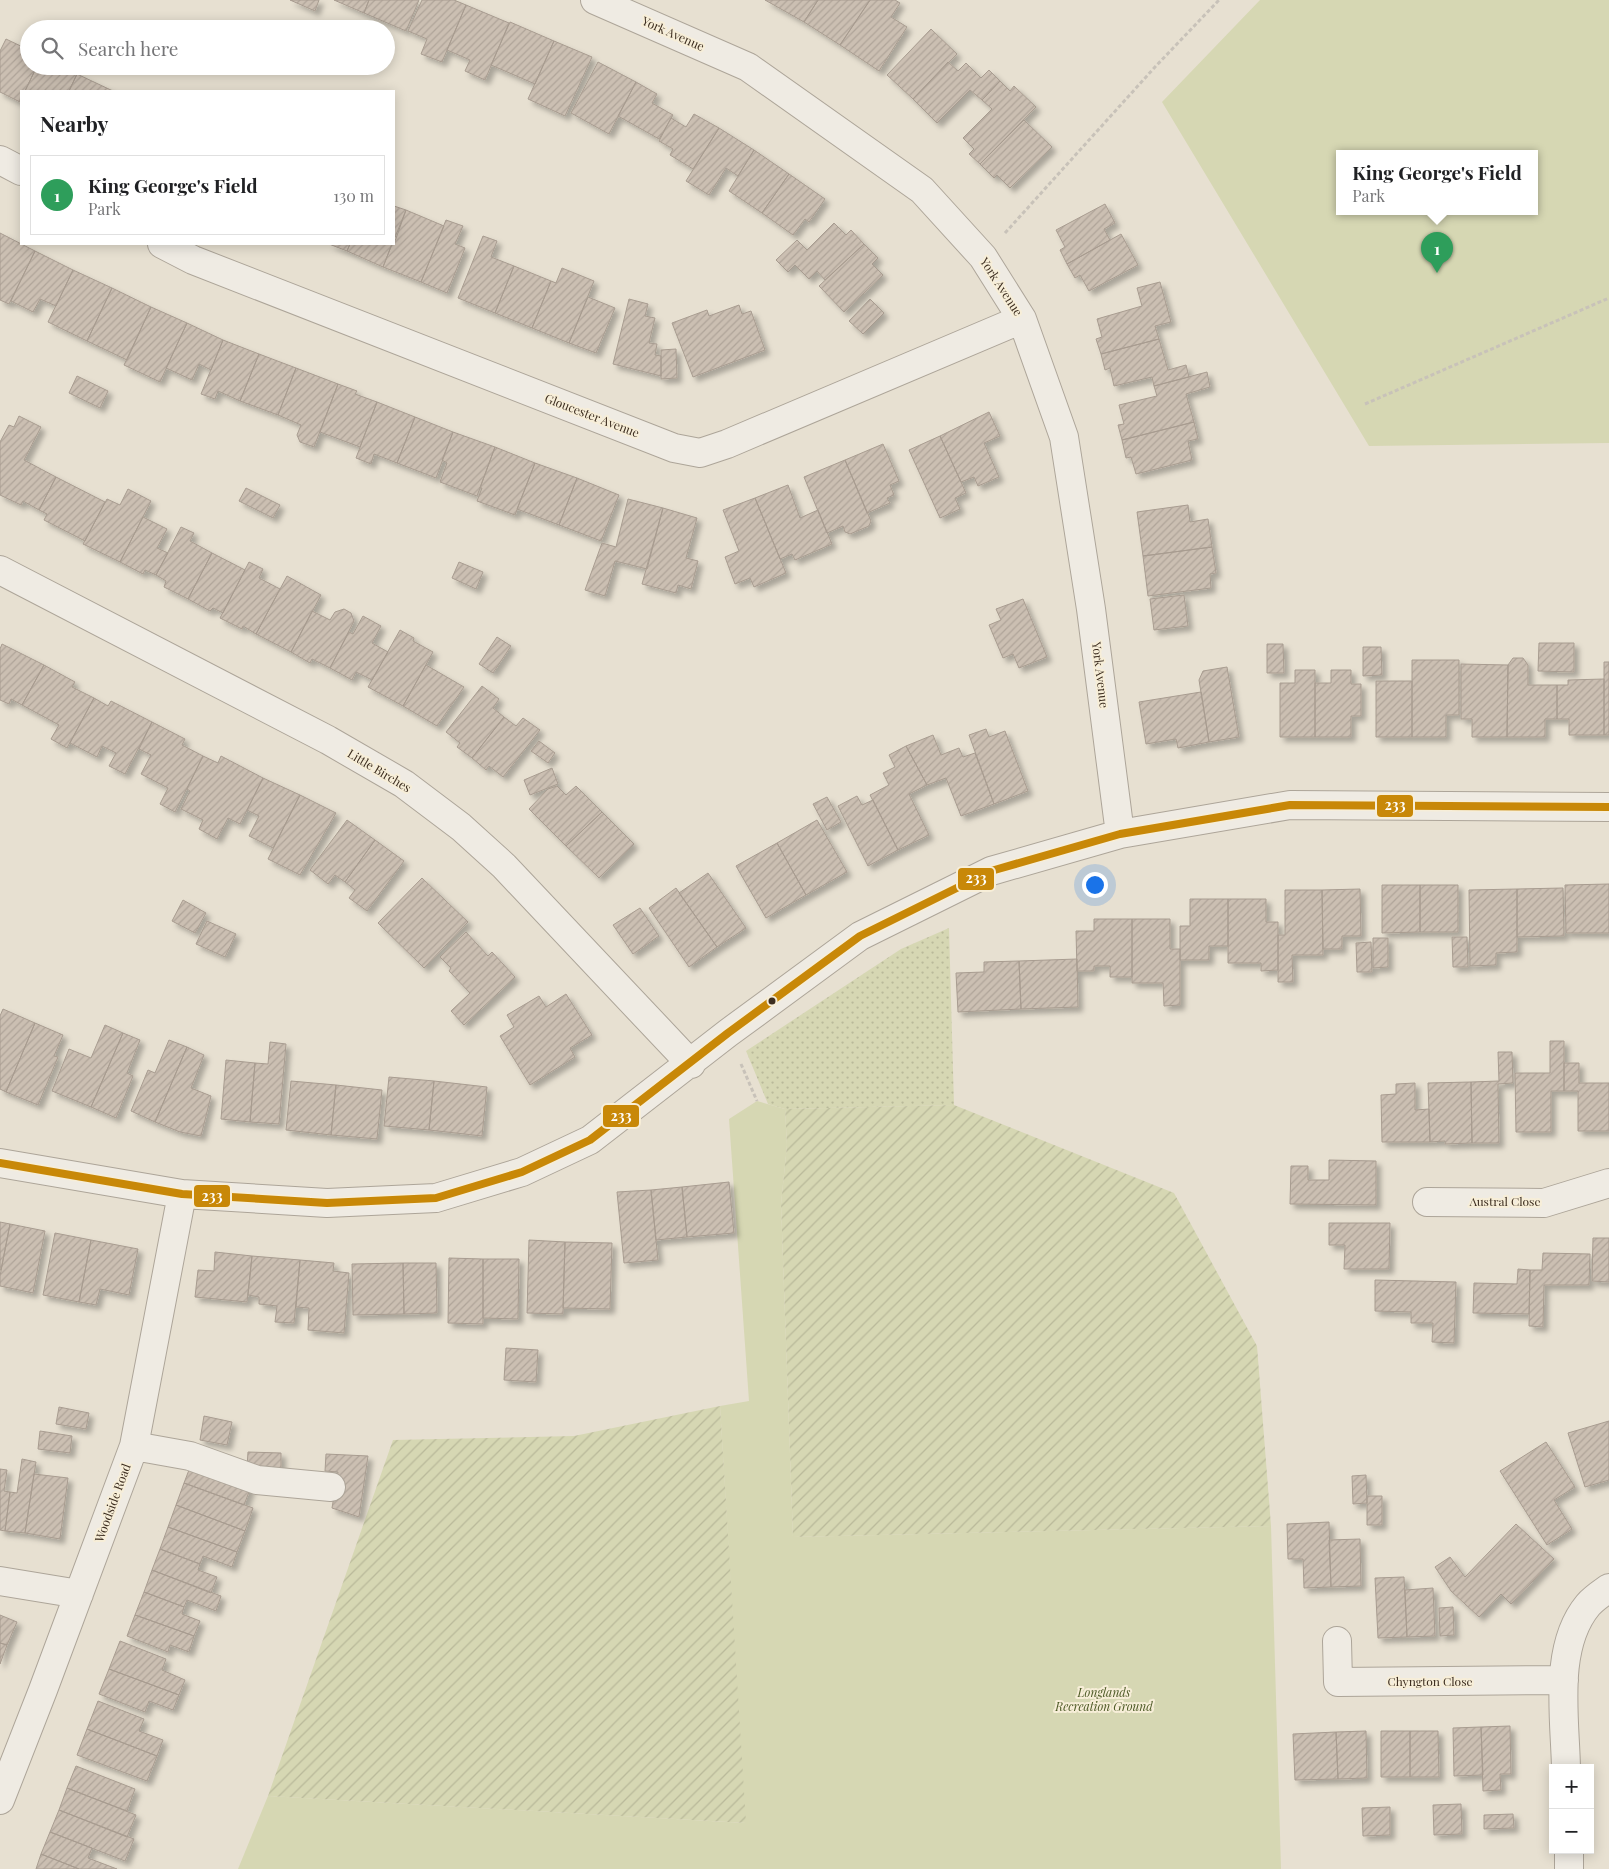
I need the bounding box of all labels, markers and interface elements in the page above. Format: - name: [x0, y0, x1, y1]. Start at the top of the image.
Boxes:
- street label: York Avenue: [639, 12, 707, 54]
- search box: [20, 20, 395, 75]
- icon: search: [38, 34, 66, 62]
- text: Search here: [78, 35, 178, 61]
- text: Nearby: [40, 109, 109, 137]
- popup: [1336, 150, 1538, 215]
- text: King George's Field: [1352, 159, 1522, 185]
- text: King George's Field: [88, 172, 258, 198]
- text: 1: [54, 185, 60, 206]
- text: 130 m: [333, 185, 374, 206]
- text: Park: [1352, 185, 1385, 206]
- text: Park: [88, 198, 121, 219]
- pin: 1: [1421, 232, 1453, 273]
- street label: York Avenue: [976, 253, 1027, 319]
- street label: Gloucester Avenue: [543, 390, 642, 440]
- street label: York Avenue: [1089, 640, 1113, 709]
- street label: Little Birches: [345, 745, 414, 795]
- line badge: 233: [1376, 794, 1414, 818]
- text: 233: [1385, 795, 1406, 814]
- line badge: 233: [957, 867, 995, 891]
- text: 233: [966, 868, 987, 887]
- your location: [1082, 872, 1108, 898]
- unlabelled marker: [767, 996, 777, 1006]
- line badge: 233: [602, 1104, 640, 1128]
- text: 233: [611, 1106, 632, 1125]
- line badge: 233: [193, 1184, 231, 1208]
- text: 233: [202, 1186, 223, 1205]
- street label: Austral Close: [1468, 1193, 1541, 1209]
- street label: Woodside Road: [90, 1461, 134, 1545]
- street label: Chyngton Close: [1387, 1673, 1473, 1689]
- park label: Longlands Recreation Ground: [1054, 1684, 1153, 1714]
- map controls: [1549, 1764, 1594, 1854]
- button: +: [1549, 1764, 1594, 1809]
- button: −: [1549, 1809, 1594, 1854]

